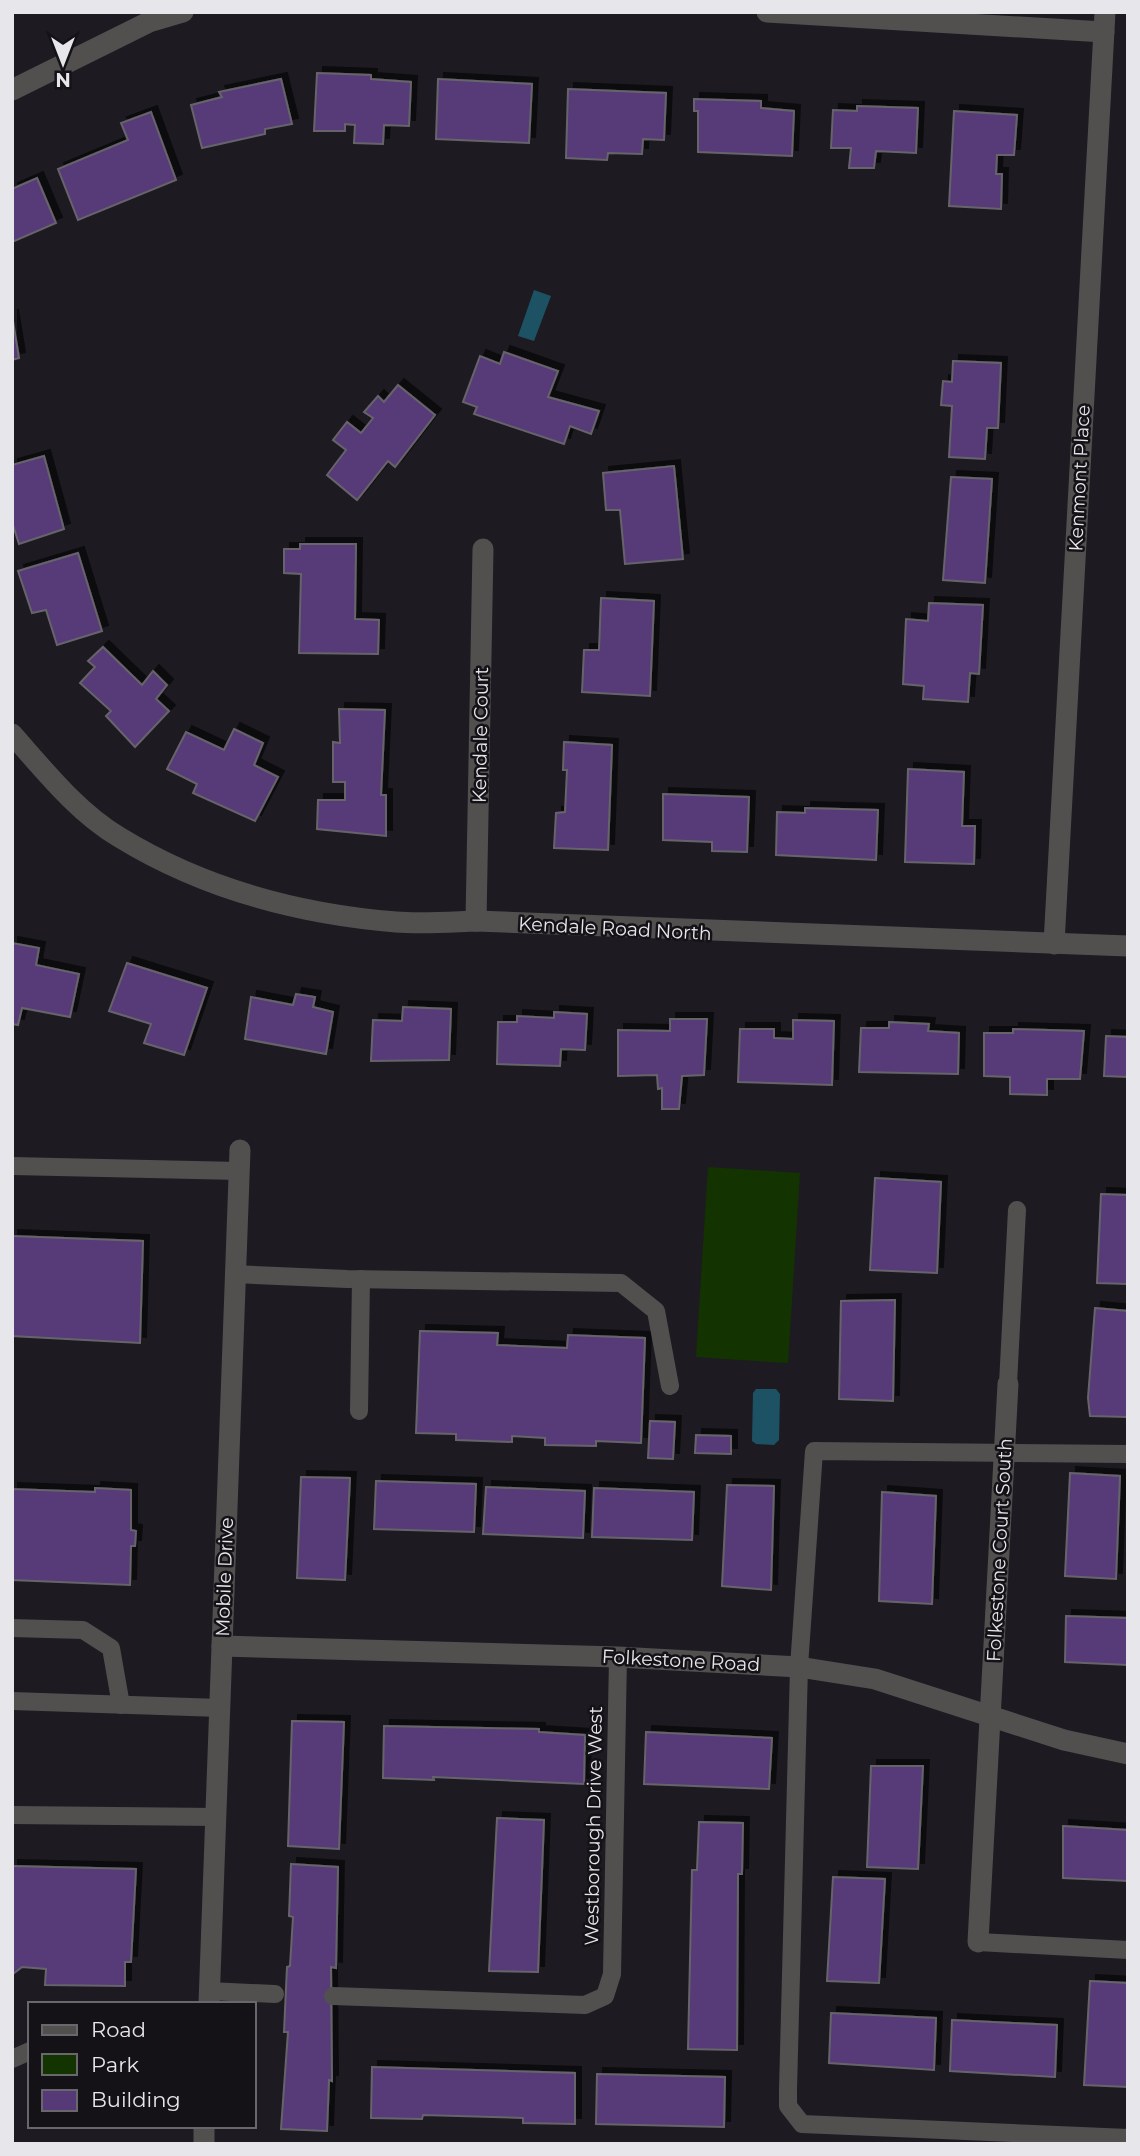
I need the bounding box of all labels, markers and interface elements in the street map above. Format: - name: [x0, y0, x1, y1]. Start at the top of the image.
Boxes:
- north arrow: [28, 28, 98, 98]
- text: N: [55, 68, 71, 91]
- street label: Kenmont Place: [1064, 404, 1095, 552]
- street label: Kendale Court: [468, 666, 493, 803]
- street label: Kendale Road North: [518, 912, 712, 945]
- street label: Folkestone Court South: [982, 1437, 1017, 1663]
- street label: Mobile Drive: [211, 1517, 238, 1637]
- street label: Folkestone Road: [601, 1645, 761, 1676]
- street label: Westborough Drive West: [580, 1706, 607, 1946]
- legend: [28, 2002, 256, 2128]
- text: Road: [91, 2017, 146, 2042]
- text: Park: [91, 2052, 139, 2077]
- text: Building: [91, 2087, 181, 2112]

